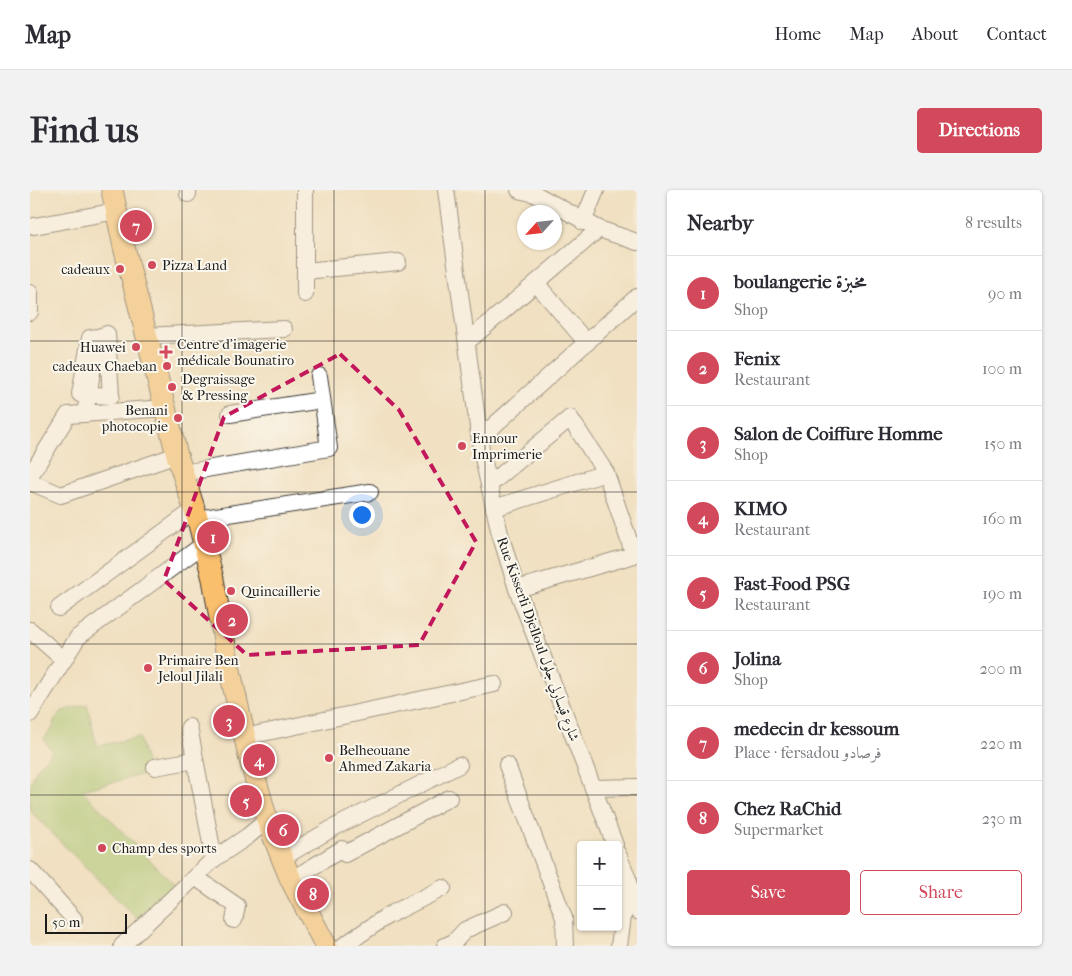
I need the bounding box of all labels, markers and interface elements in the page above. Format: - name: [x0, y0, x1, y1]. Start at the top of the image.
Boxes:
- text: Map: [25, 21, 71, 49]
- text: Home: [774, 24, 821, 45]
- text: Map: [849, 24, 884, 45]
- text: About: [912, 24, 958, 45]
- text: Contact: [986, 24, 1047, 45]
- button: Directions: [917, 108, 1042, 153]
- text: Find us: [30, 110, 139, 151]
- north arrow: [517, 205, 562, 250]
- pin: 7: [120, 207, 152, 245]
- text: Nearby: [687, 211, 753, 235]
- text: 8 results: [965, 213, 1022, 232]
- place label: Pizza Land: [162, 257, 227, 274]
- marker: Pizza Land: [146, 259, 158, 271]
- place label: cadeaux: [61, 261, 111, 278]
- marker: cadeaux: [114, 263, 126, 275]
- text: boulangerie مخبزة: [734, 271, 867, 293]
- text: 1: [700, 284, 706, 303]
- text: 90 m: [988, 284, 1022, 303]
- text: Shop: [734, 300, 768, 319]
- place label: Centre d'imagerie médicale Bounatiro: [177, 336, 294, 369]
- place label: Huawei: [80, 339, 126, 356]
- marker: Huawei: [130, 341, 142, 353]
- marker: Centre d'imagerie médicale Bounatiro: [159, 345, 173, 359]
- text: Fenix: [734, 348, 780, 370]
- place label: cadeaux Chaeban: [53, 358, 157, 375]
- text: 2: [699, 359, 707, 378]
- text: 100 m: [982, 359, 1022, 378]
- marker: cadeaux Chaeban: [161, 360, 173, 372]
- text: Restaurant: [734, 370, 810, 389]
- place label: Degraissage & Pressing: [182, 371, 255, 404]
- marker: Degraissage & Pressing: [166, 381, 178, 393]
- place label: Benani photocopie: [101, 402, 168, 435]
- marker: Benani photocopie: [172, 412, 184, 424]
- text: Salon de Coiffure Homme: [734, 423, 943, 445]
- place label: Ennour Imprimerie: [472, 430, 542, 463]
- text: 3: [700, 434, 706, 453]
- text: 150 m: [984, 434, 1022, 453]
- marker: Ennour Imprimerie: [456, 440, 468, 452]
- text: Shop: [734, 445, 768, 464]
- text: KIMO: [734, 498, 787, 520]
- your location: [349, 502, 375, 528]
- text: 4: [698, 509, 708, 528]
- text: 160 m: [982, 509, 1022, 528]
- pin: 1: [197, 518, 229, 556]
- text: Restaurant: [734, 520, 810, 539]
- street label: Rue Kisserli Djelloul شارع قيسارلي جلول: [490, 534, 583, 745]
- text: Fast-Food PSG: [734, 573, 850, 595]
- place label: Quincaillerie: [241, 583, 320, 600]
- text: 5: [700, 584, 706, 603]
- text: 190 m: [982, 584, 1022, 603]
- marker: Quincaillerie: [225, 585, 237, 597]
- text: Restaurant: [734, 595, 810, 614]
- pin: 2: [216, 601, 248, 639]
- text: Jolina: [734, 648, 781, 670]
- place label: Primaire Ben Jeloul Jilali: [157, 652, 239, 685]
- text: 6: [699, 659, 707, 678]
- text: 200 m: [979, 659, 1022, 678]
- marker: Primaire Ben Jeloul Jilali: [142, 662, 154, 674]
- text: Shop: [734, 670, 768, 689]
- pin: 3: [213, 702, 245, 740]
- text: medecin dr kessoum: [734, 718, 899, 740]
- text: 7: [699, 734, 707, 753]
- text: 220 m: [980, 734, 1022, 753]
- pin: 4: [243, 741, 275, 779]
- place label: Belheouane Ahmed Zakaria: [338, 742, 432, 775]
- text: Place · fersadou فرصادو: [734, 743, 881, 762]
- marker: Belheouane Ahmed Zakaria: [323, 752, 335, 764]
- pin: 5: [230, 782, 262, 820]
- text: Chez RaChid: [734, 798, 841, 820]
- text: 8: [699, 809, 707, 828]
- text: 230 m: [982, 809, 1022, 828]
- pin: 6: [267, 811, 299, 849]
- text: Supermarket: [734, 820, 824, 839]
- place label: Champ des sports: [112, 840, 217, 857]
- map controls: [577, 841, 622, 931]
- button: +: [577, 841, 622, 886]
- marker: Champ des sports: [96, 842, 108, 854]
- button: Save: [687, 870, 850, 915]
- button: Share: [860, 870, 1022, 915]
- pin: 8: [297, 875, 329, 913]
- button: −: [577, 886, 622, 931]
- scale bar: [45, 911, 128, 934]
- text: 50 m: [52, 914, 80, 931]

